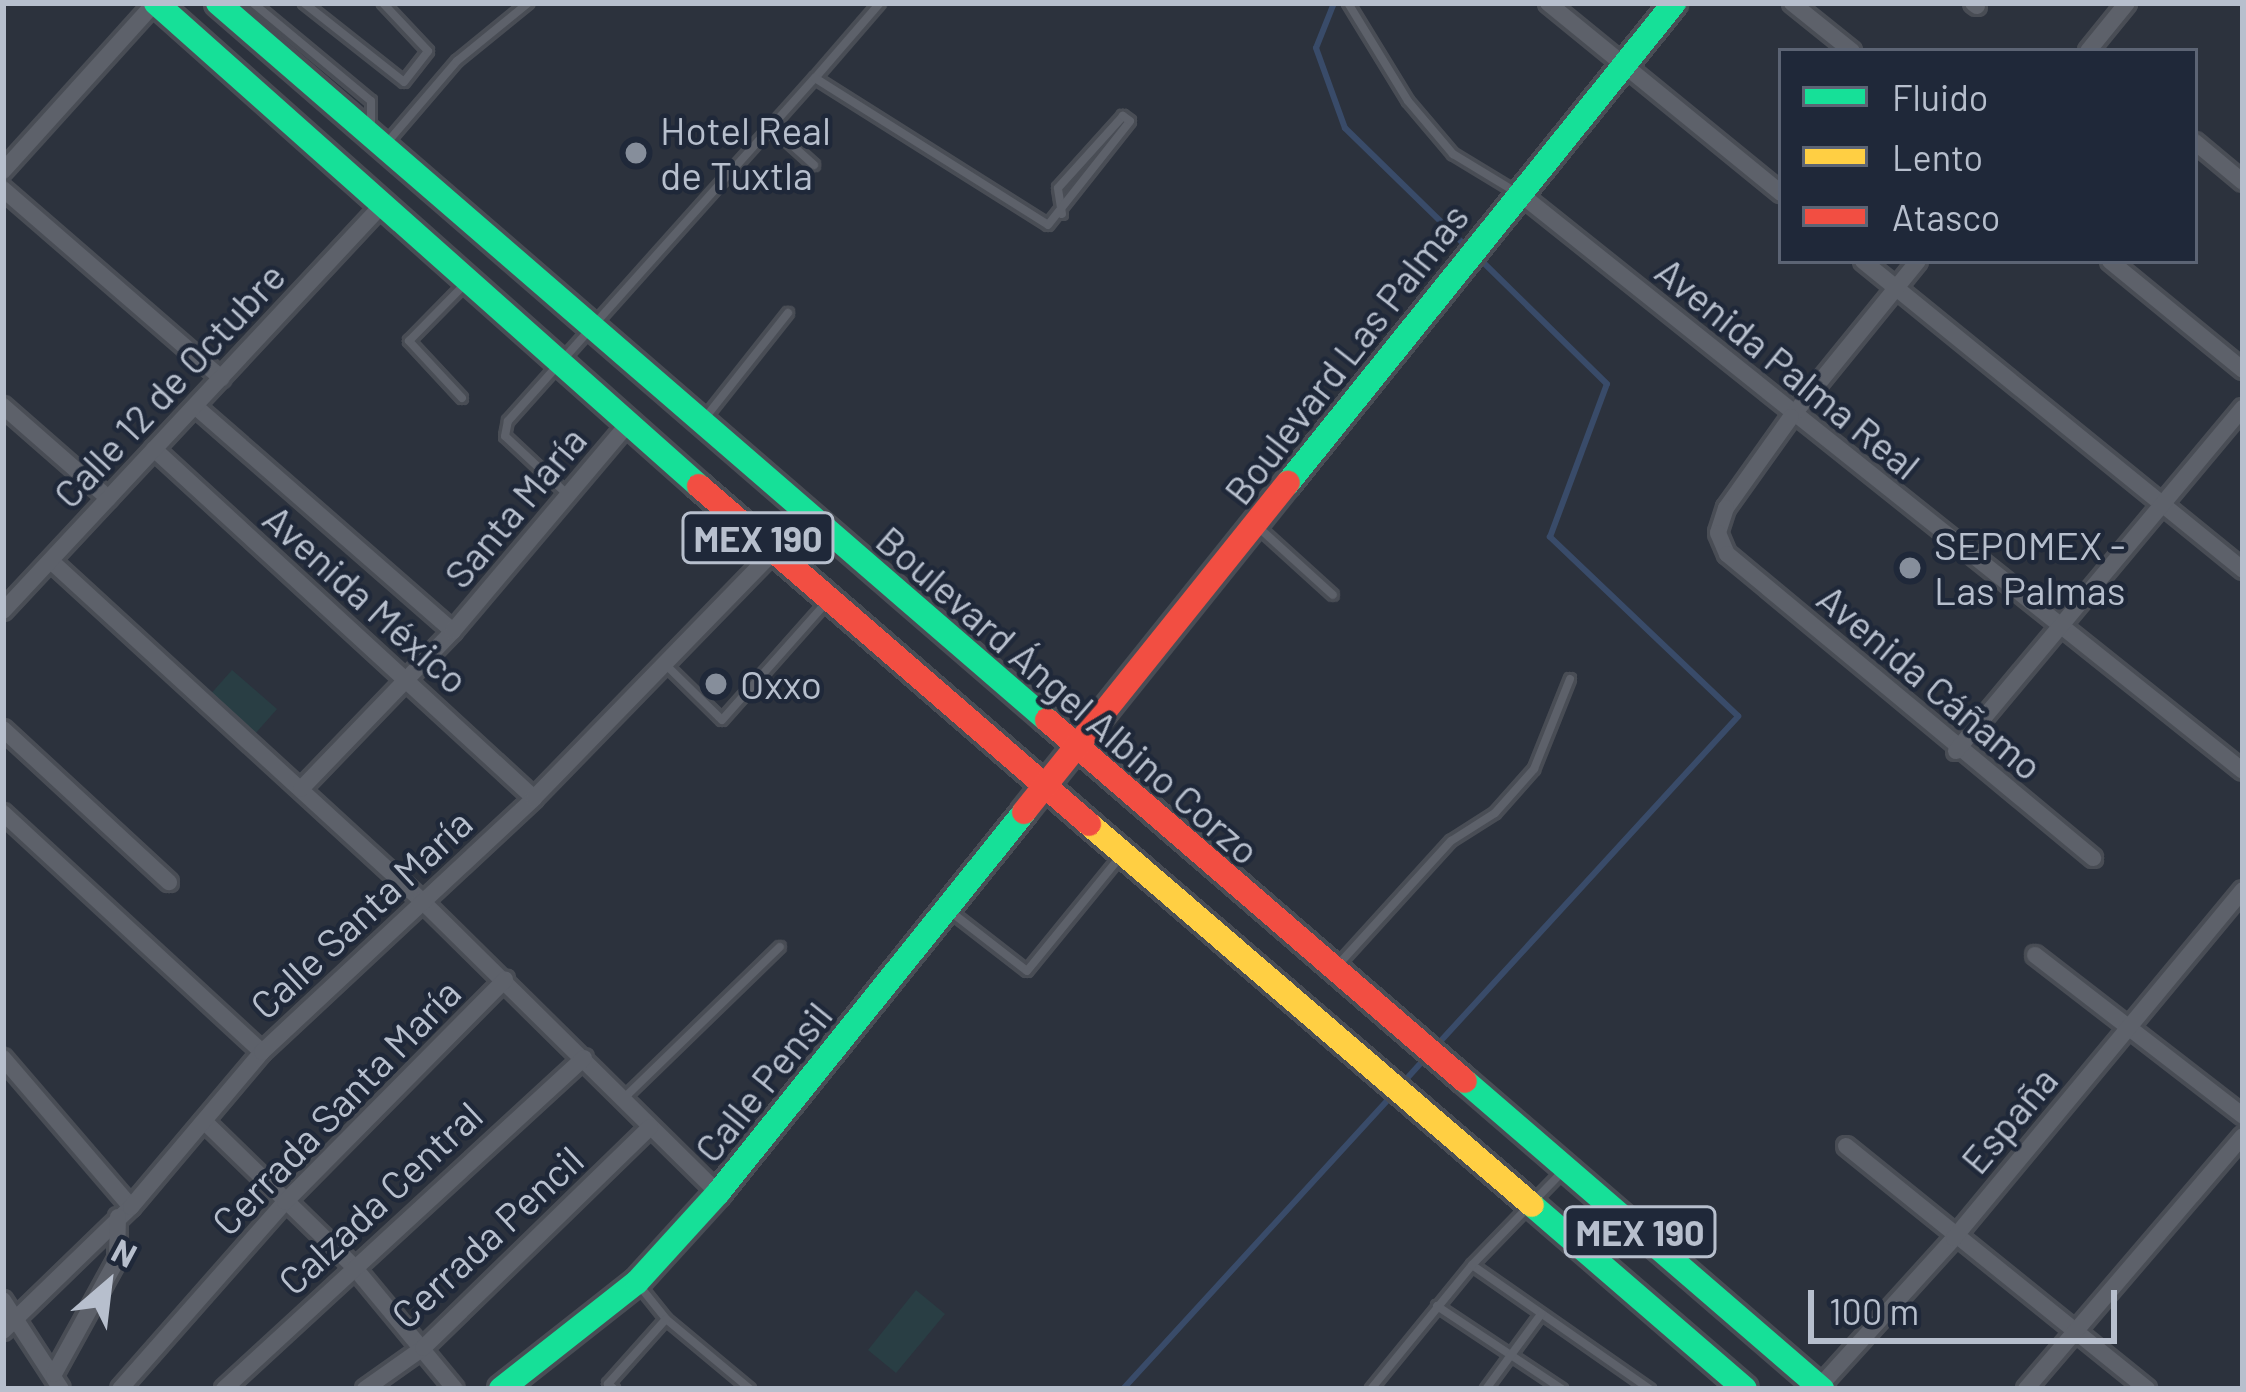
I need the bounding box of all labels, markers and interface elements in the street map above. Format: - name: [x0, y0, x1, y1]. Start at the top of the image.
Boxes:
- legend: [1778, 48, 2198, 264]
- text: Fluido: [1892, 75, 1988, 118]
- place label: Hotel Real de Tuxtla: [660, 108, 831, 199]
- text: Lento: [1892, 135, 1983, 178]
- marker: Hotel Real de Tuxtla: [623, 140, 649, 166]
- street label: Boulevard Las Palmas: [1214, 194, 1478, 514]
- text: Atasco: [1892, 195, 2000, 238]
- street label: Avenida Palma Real: [1646, 247, 1930, 489]
- street label: Calle 12 de Octubre: [44, 253, 294, 517]
- street label: Santa María: [434, 417, 596, 597]
- street label: Avenida México: [254, 495, 478, 703]
- road number: MEX 190: [680, 508, 836, 568]
- street label: Boulevard Ángel Albino Corzo: [867, 516, 1269, 874]
- place label: SEPOMEX - Las Palmas: [1934, 523, 2125, 614]
- marker: SEPOMEX - Las Palmas: [1897, 555, 1923, 581]
- street label: Avenida Cáñamo: [1808, 575, 2052, 789]
- place label: Oxxo: [740, 661, 822, 707]
- marker: Oxxo: [703, 671, 729, 697]
- street label: Calle Santa María: [241, 799, 481, 1029]
- street label: Cerrada Santa María: [202, 969, 470, 1245]
- street label: Calle Pensil: [684, 993, 842, 1171]
- street label: España: [1951, 1057, 2067, 1183]
- street label: Calzada Central: [269, 1092, 491, 1304]
- street label: Cerrada Pencil: [382, 1136, 592, 1338]
- road number: MEX 190: [1562, 1202, 1718, 1262]
- north arrow: [48, 1224, 168, 1344]
- text: N: [106, 1229, 144, 1275]
- scale bar: [1814, 1266, 2123, 1340]
- text: 100 m: [1829, 1289, 1919, 1332]

